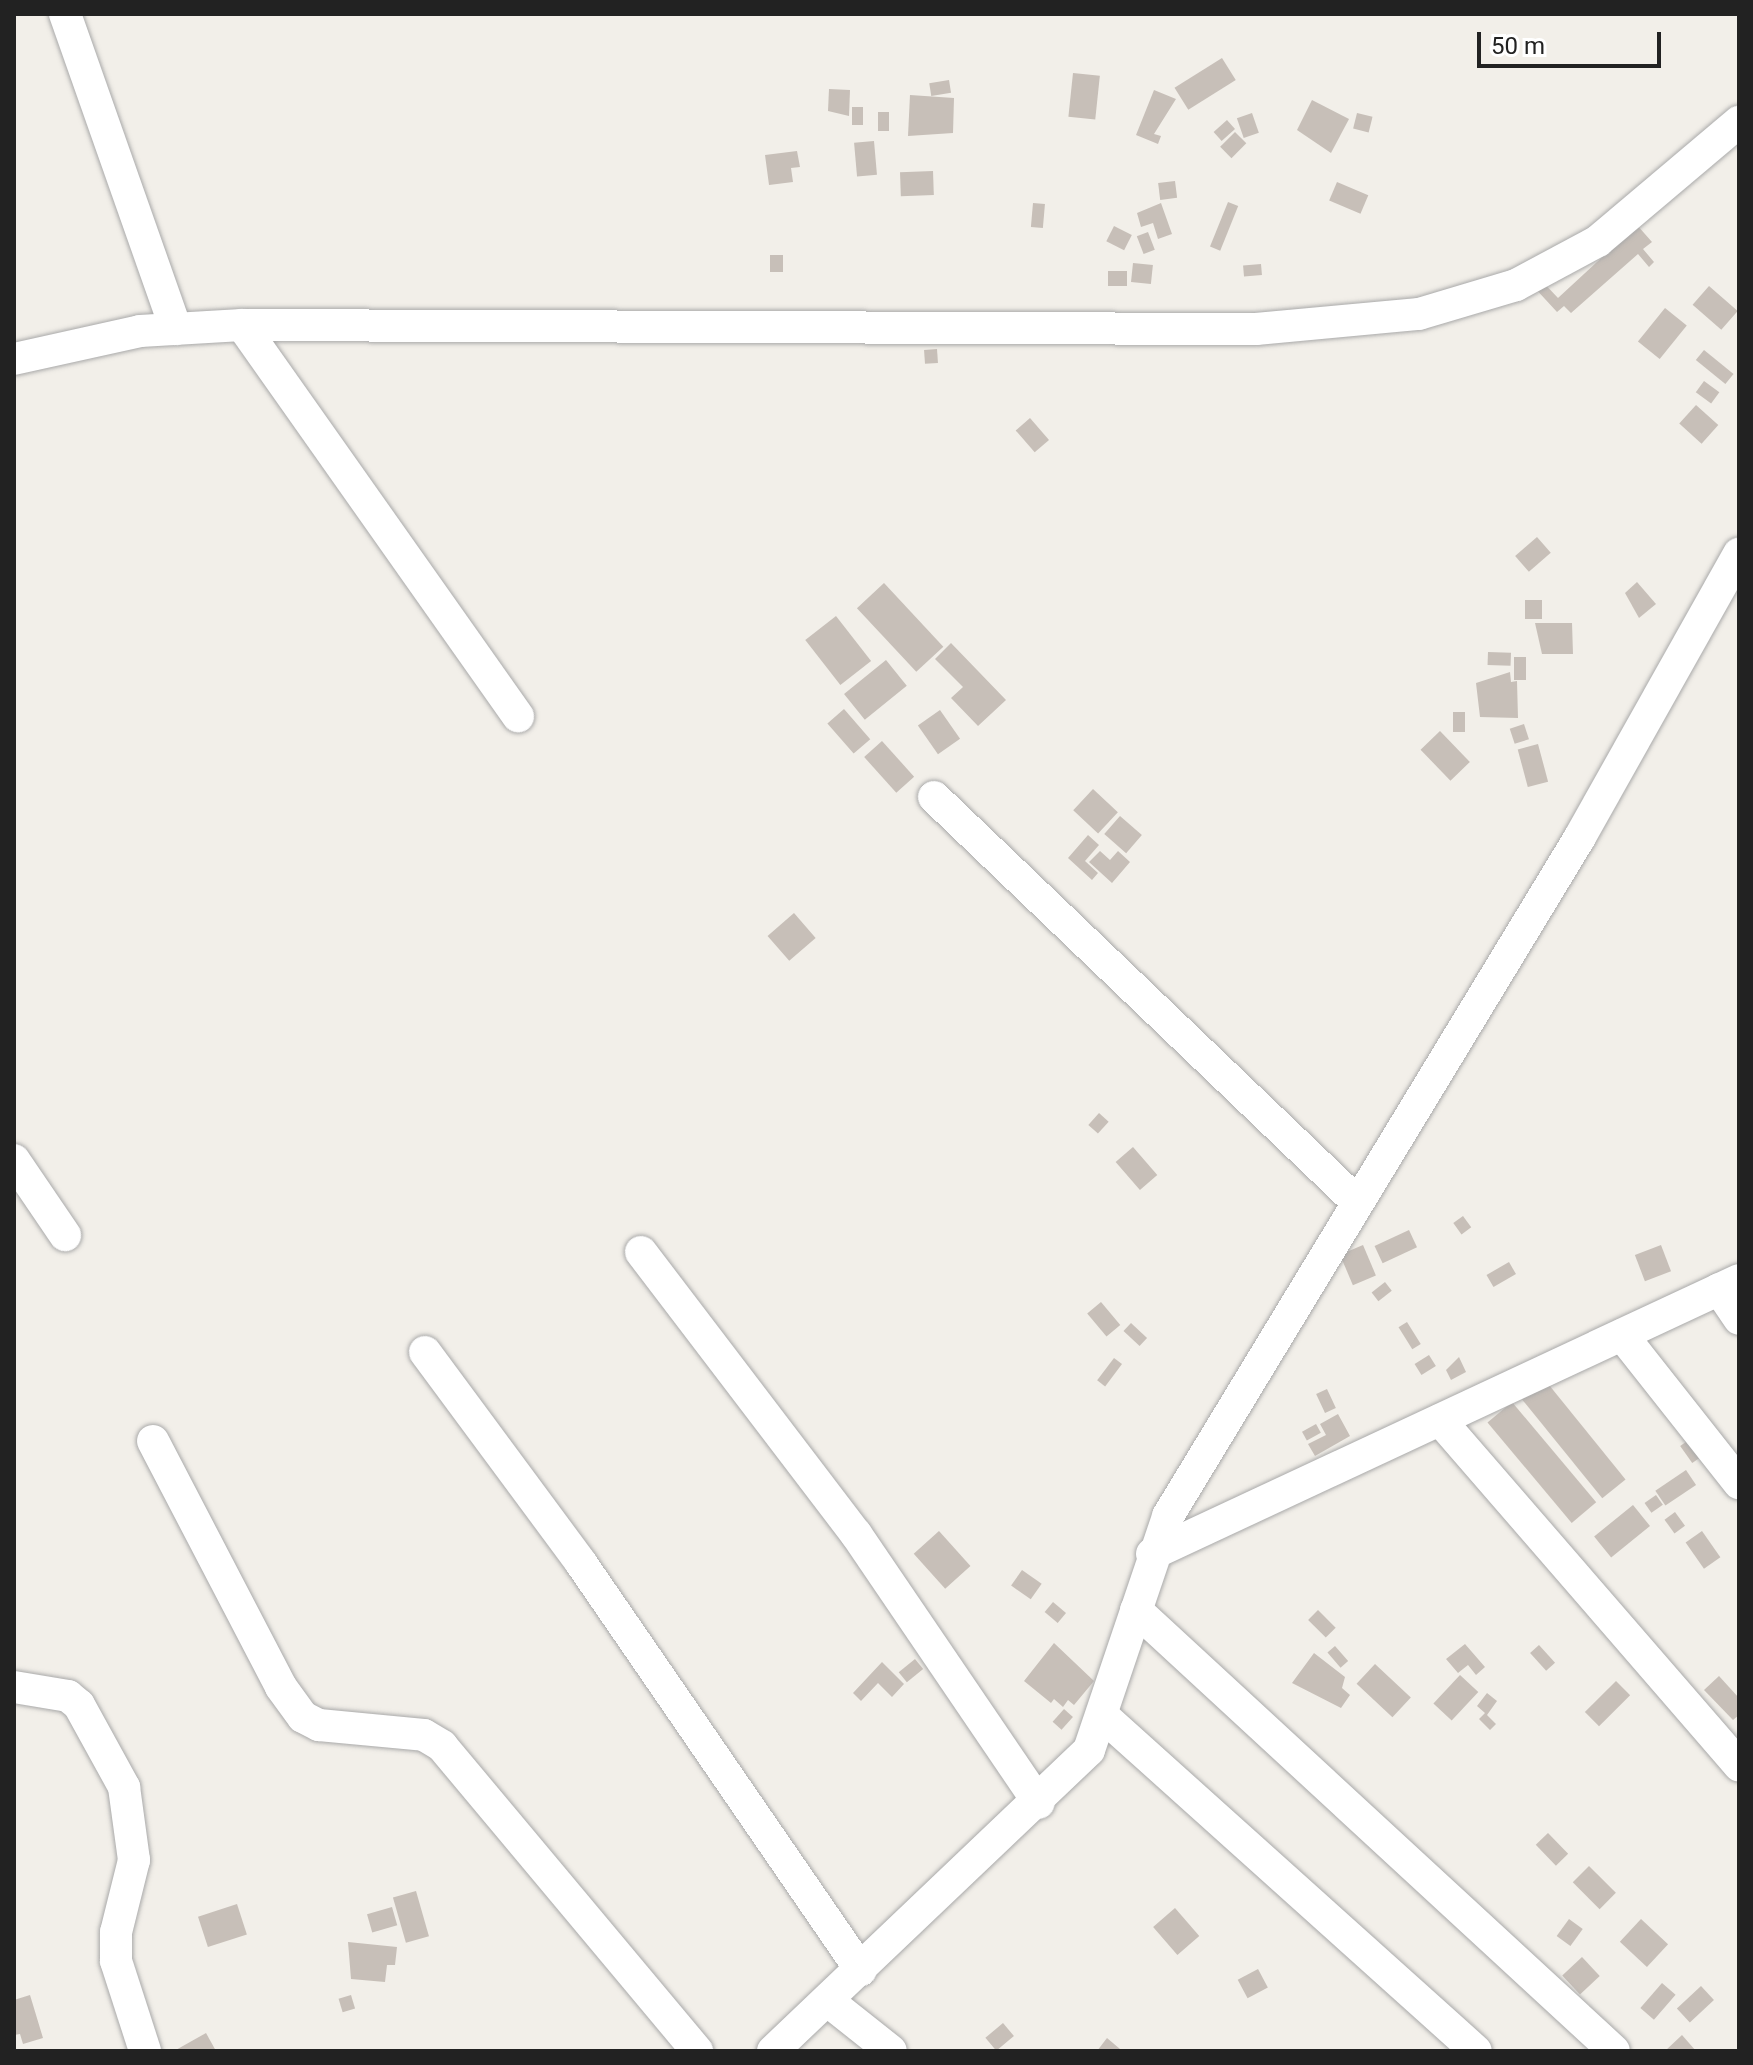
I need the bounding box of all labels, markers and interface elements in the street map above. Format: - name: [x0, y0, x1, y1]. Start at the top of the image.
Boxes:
- scale bar: [1481, 16, 1665, 66]
- text: 50 m: [1491, 32, 1545, 60]

